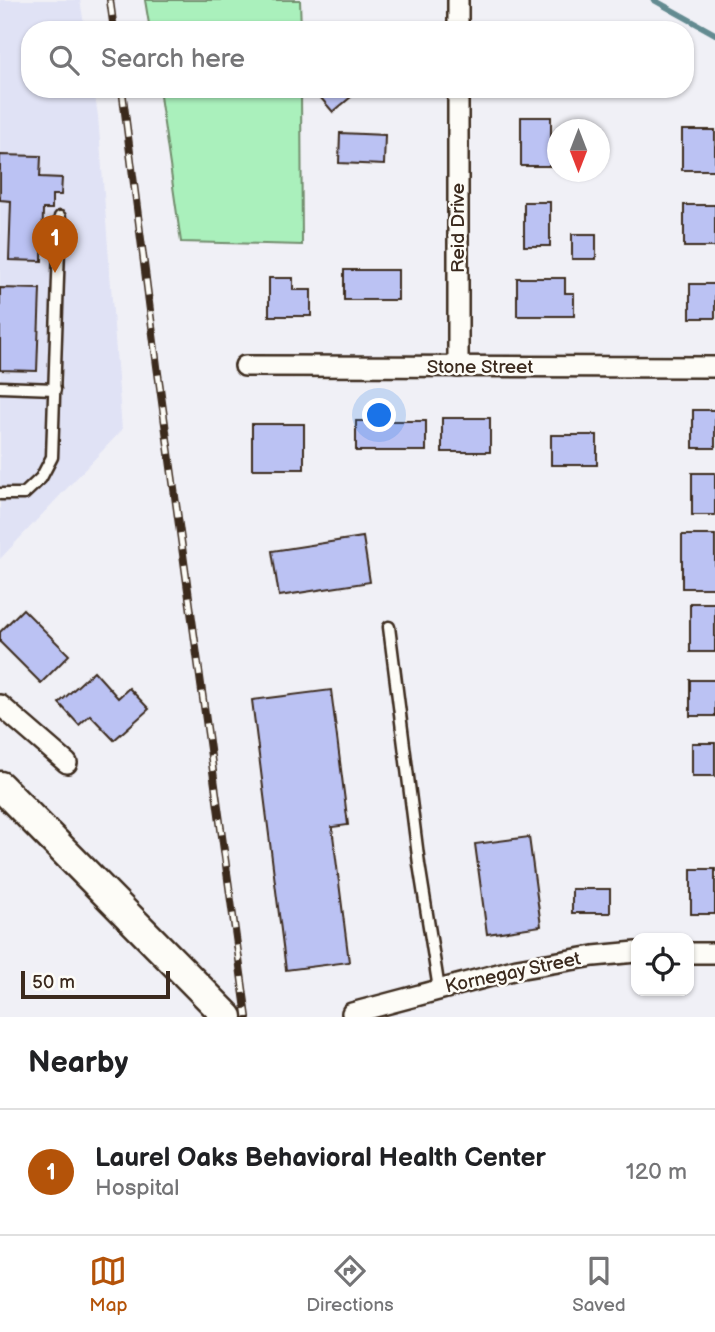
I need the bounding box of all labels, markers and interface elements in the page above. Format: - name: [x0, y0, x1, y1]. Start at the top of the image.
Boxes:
- search box: [21, 21, 694, 98]
- icon: search: [45, 41, 83, 79]
- text: Search here: [101, 44, 245, 75]
- north arrow: [547, 119, 610, 182]
- street label: Reid Drive: [447, 183, 470, 273]
- pin: 1: [32, 215, 78, 273]
- street label: Stone Street: [427, 356, 533, 379]
- your location: [362, 398, 396, 432]
- map controls: [631, 933, 694, 996]
- button: locate: [631, 933, 694, 996]
- street label: Kornegay Street: [443, 947, 583, 999]
- scale bar: [21, 968, 170, 1000]
- text: 50 m: [32, 971, 75, 994]
- text: Nearby: [28, 1045, 128, 1081]
- text: Laurel Oaks Behavioral Health Center: [95, 1143, 546, 1174]
- text: 1: [46, 1158, 56, 1186]
- text: 120 m: [626, 1158, 687, 1186]
- text: Hospital: [95, 1174, 180, 1202]
- tab: Map: [89, 1252, 128, 1317]
- tab: Directions: [306, 1252, 394, 1317]
- tab: Saved: [572, 1252, 626, 1317]

